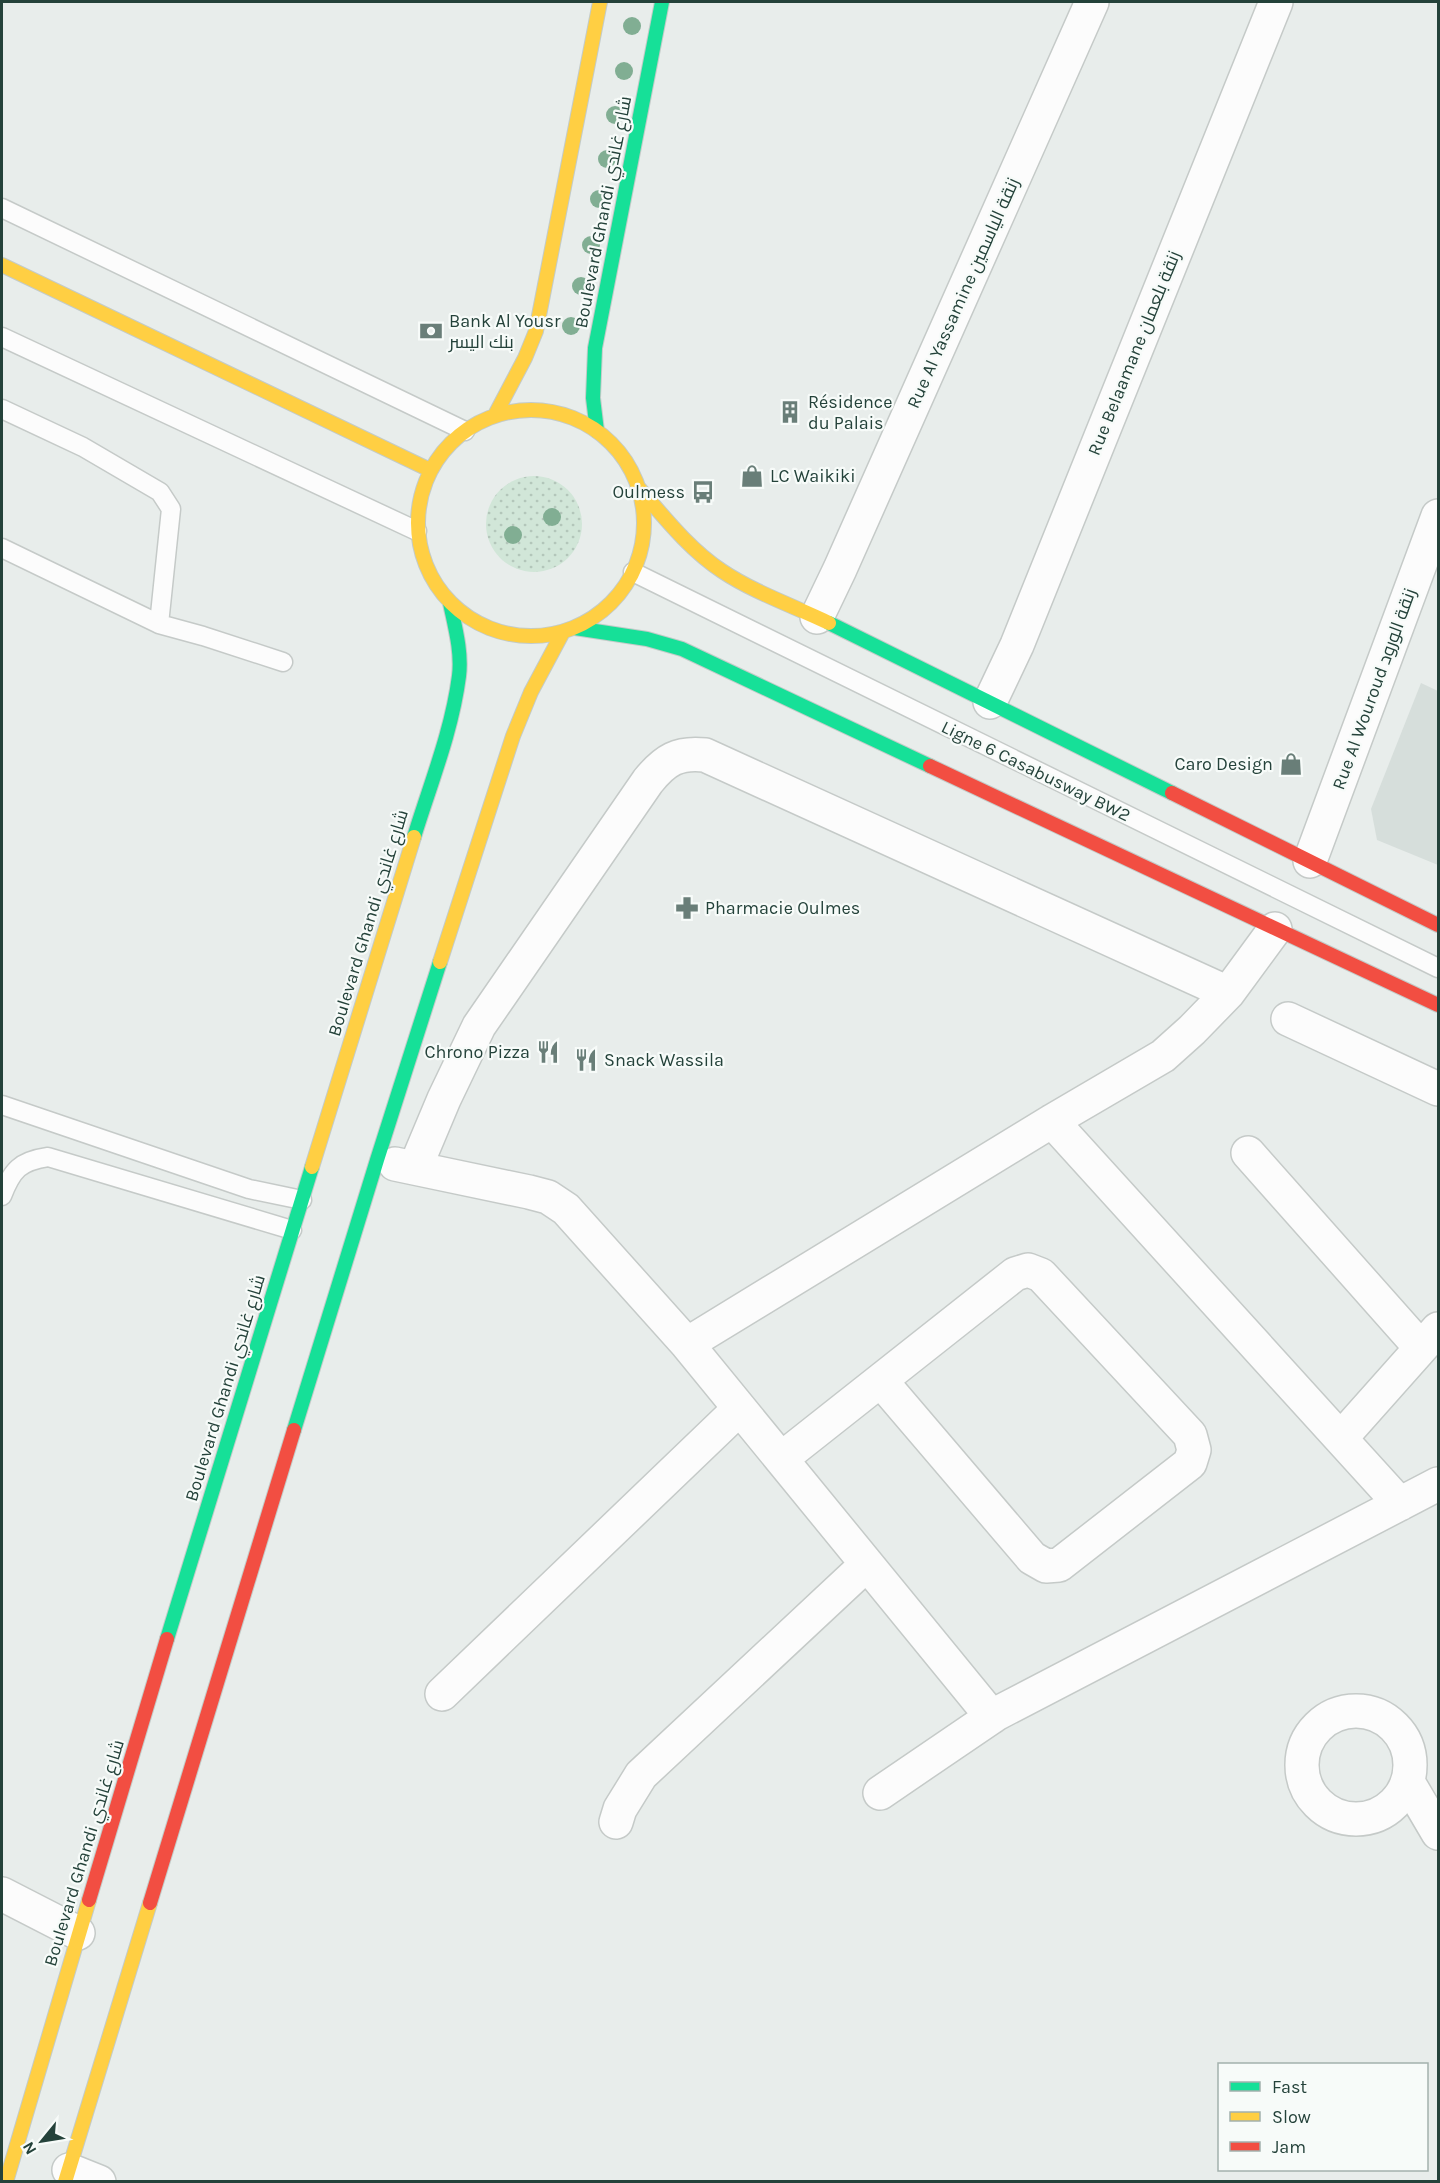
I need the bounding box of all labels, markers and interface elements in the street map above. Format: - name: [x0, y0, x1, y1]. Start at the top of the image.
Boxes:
- street label: Boulevard Ghandi شارع غاندي: [570, 94, 639, 330]
- street label: Rue Al Yassamine زنقة الياسمين: [902, 174, 1024, 412]
- street label: Rue Belaamane زنقة بلعمان: [1083, 247, 1185, 459]
- place label: Bank Al Yousr بنك اليسر: [448, 310, 561, 353]
- bank icon: Bank Al Yousr بنك اليسر: [418, 318, 444, 344]
- place label: Résidence du Palais: [808, 391, 892, 434]
- building icon: Résidence du Palais: [777, 399, 803, 425]
- shop icon: LC Waikiki: [739, 463, 765, 489]
- place label: LC Waikiki: [770, 465, 856, 487]
- bus stop icon: Oulmess: [690, 479, 716, 505]
- place label: Oulmess: [612, 481, 685, 503]
- street label: Rue Al Wouroud زنقة الورود: [1327, 585, 1421, 793]
- street label: Ligne 6 Casabusway BW2: [938, 716, 1134, 826]
- shop icon: Caro Design: [1278, 751, 1304, 777]
- place label: Caro Design: [1174, 753, 1273, 775]
- street label: Boulevard Ghandi شارع غاندي: [323, 807, 416, 1040]
- pharmacy icon: Pharmacie Oulmes: [674, 895, 700, 921]
- place label: Pharmacie Oulmes: [705, 897, 860, 919]
- restaurant icon: Chrono Pizza: [535, 1039, 561, 1065]
- place label: Chrono Pizza: [424, 1041, 530, 1063]
- restaurant icon: Snack Wassila: [573, 1047, 599, 1073]
- place label: Snack Wassila: [604, 1049, 724, 1071]
- street label: Boulevard Ghandi شارع غاندي: [180, 1272, 273, 1505]
- street label: Boulevard Ghandi شارع غاندي: [39, 1737, 132, 1970]
- legend: [1218, 2063, 1428, 2171]
- text: Fast: [1272, 2076, 1307, 2098]
- text: Slow: [1272, 2106, 1311, 2128]
- north arrow: [12, 2111, 72, 2171]
- text: Jam: [1272, 2136, 1306, 2158]
- text: N: [18, 2139, 41, 2158]

